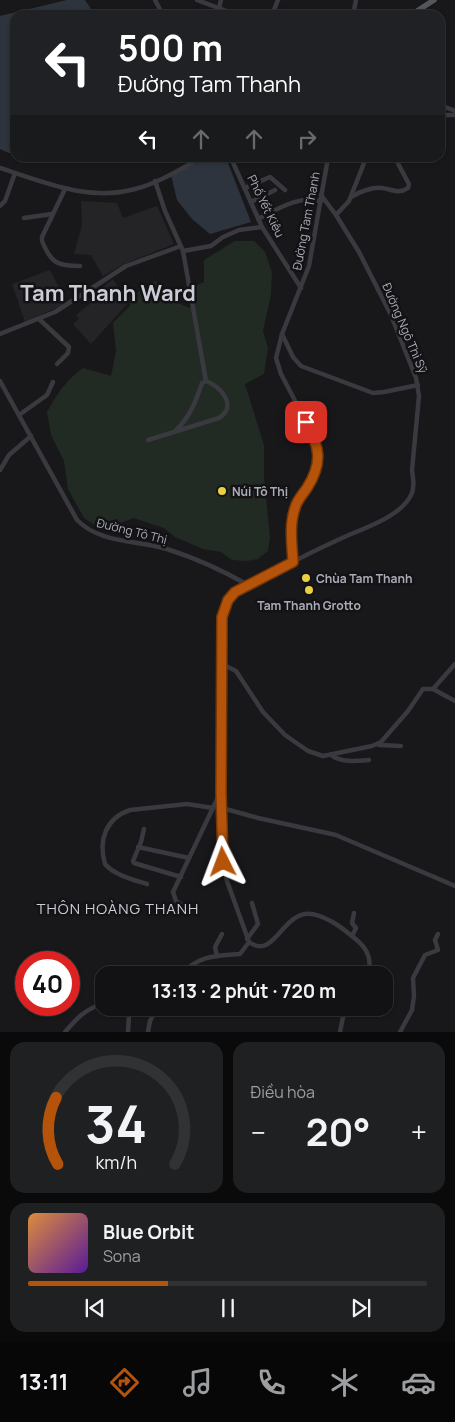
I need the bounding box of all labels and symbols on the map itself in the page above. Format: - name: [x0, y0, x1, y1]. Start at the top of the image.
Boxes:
- street label: Đường Tam Thanh: [288, 170, 324, 272]
- street label: Phố Yết Kiêu: [243, 172, 289, 240]
- district label: Tam Thanh Ward: [20, 278, 196, 308]
- street label: Đường Ngô Thì Sỹ: [378, 280, 432, 377]
- pin: [285, 401, 327, 443]
- place label: Núi Tô Thị: [232, 483, 288, 500]
- marker: Núi Tô Thị: [216, 485, 228, 497]
- street label: Đường Tô Thị: [95, 514, 169, 548]
- place label: Chùa Tam Thanh: [316, 570, 412, 587]
- marker: Chùa Tam Thanh: [300, 572, 312, 584]
- marker: Tam Thanh Grotto: [303, 584, 315, 596]
- place label: Tam Thanh Grotto: [257, 597, 361, 614]
- position arrow: [196, 835, 248, 887]
- district label: THÔN HOÀNG THANH: [37, 898, 199, 919]
- speed limit sign: 40: [15, 951, 80, 1016]

